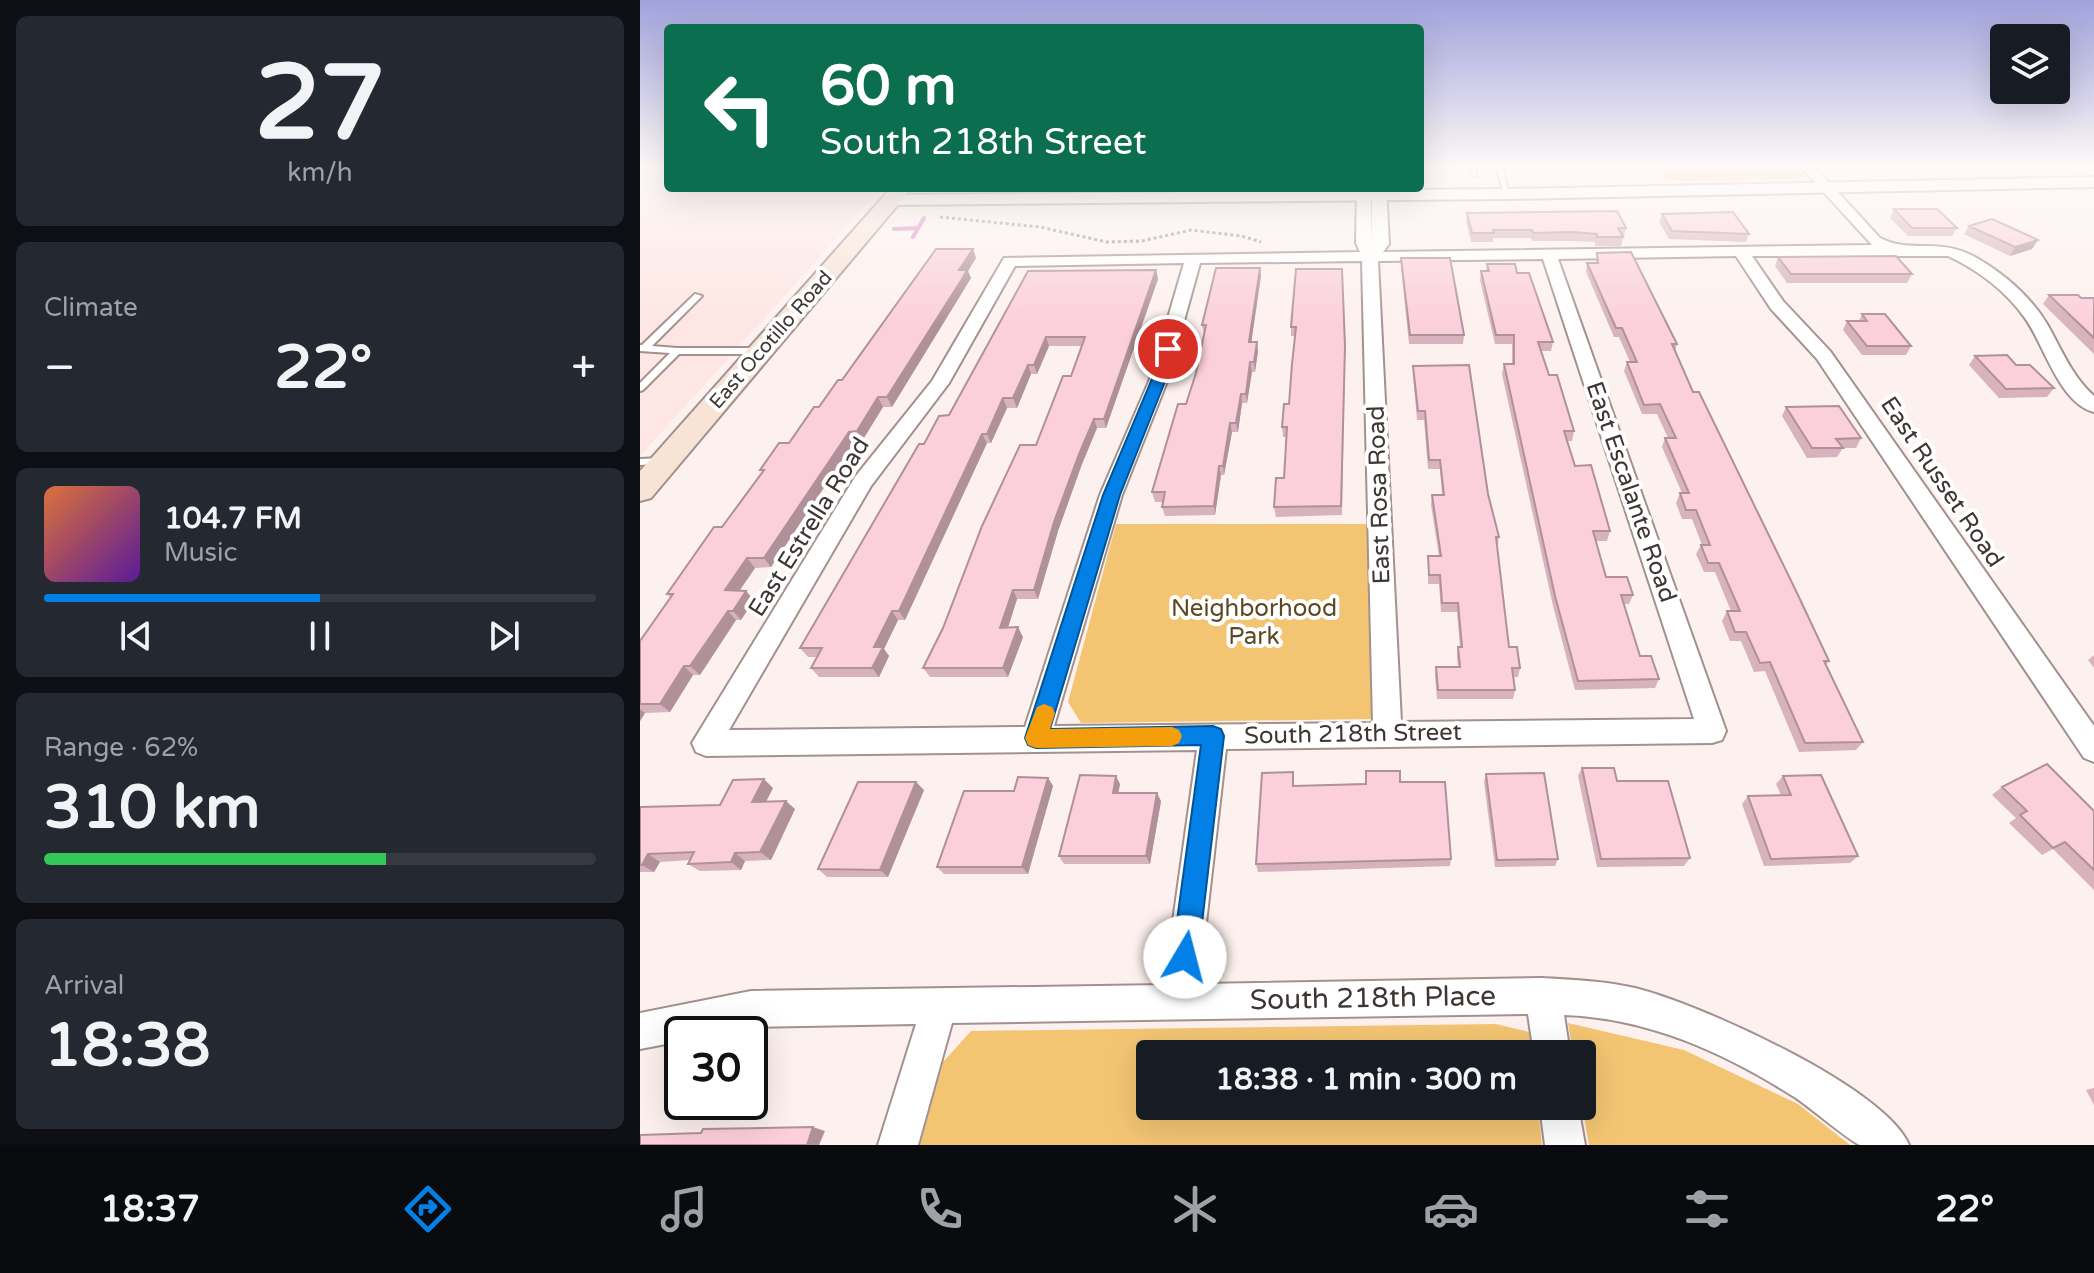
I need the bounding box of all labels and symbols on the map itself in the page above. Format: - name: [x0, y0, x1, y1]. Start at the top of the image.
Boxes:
- street label: East Ocotillo Road: [705, 266, 837, 414]
- pin: [1134, 315, 1202, 383]
- street label: East Escalante Road: [1580, 378, 1682, 606]
- street label: East Russet Road: [1874, 391, 2010, 573]
- street label: East Rosa Road: [1361, 405, 1397, 585]
- street label: East Estrella Road: [742, 432, 876, 622]
- park label: Neighborhood Park: [1171, 594, 1337, 651]
- street label: South 218th Street: [1244, 718, 1462, 750]
- position arrow: [1143, 915, 1227, 999]
- street label: South 218th Place: [1250, 979, 1496, 1017]
- speed limit sign: 30: [664, 1016, 768, 1120]

